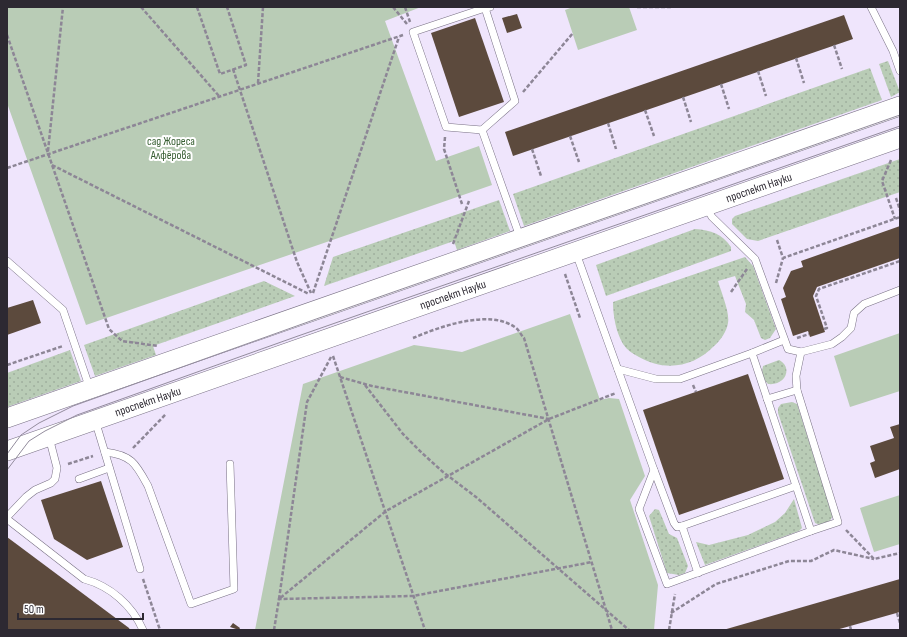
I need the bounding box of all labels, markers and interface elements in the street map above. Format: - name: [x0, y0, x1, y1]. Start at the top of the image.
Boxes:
- park label: сад Жореса Алфёрова: [147, 134, 195, 163]
- street label: проспект Науки: [724, 170, 794, 206]
- street label: проспект Науки: [418, 277, 488, 313]
- street label: проспект Науки: [113, 384, 183, 420]
- scale bar: [18, 595, 143, 621]
- text: 50 m: [24, 602, 44, 617]

